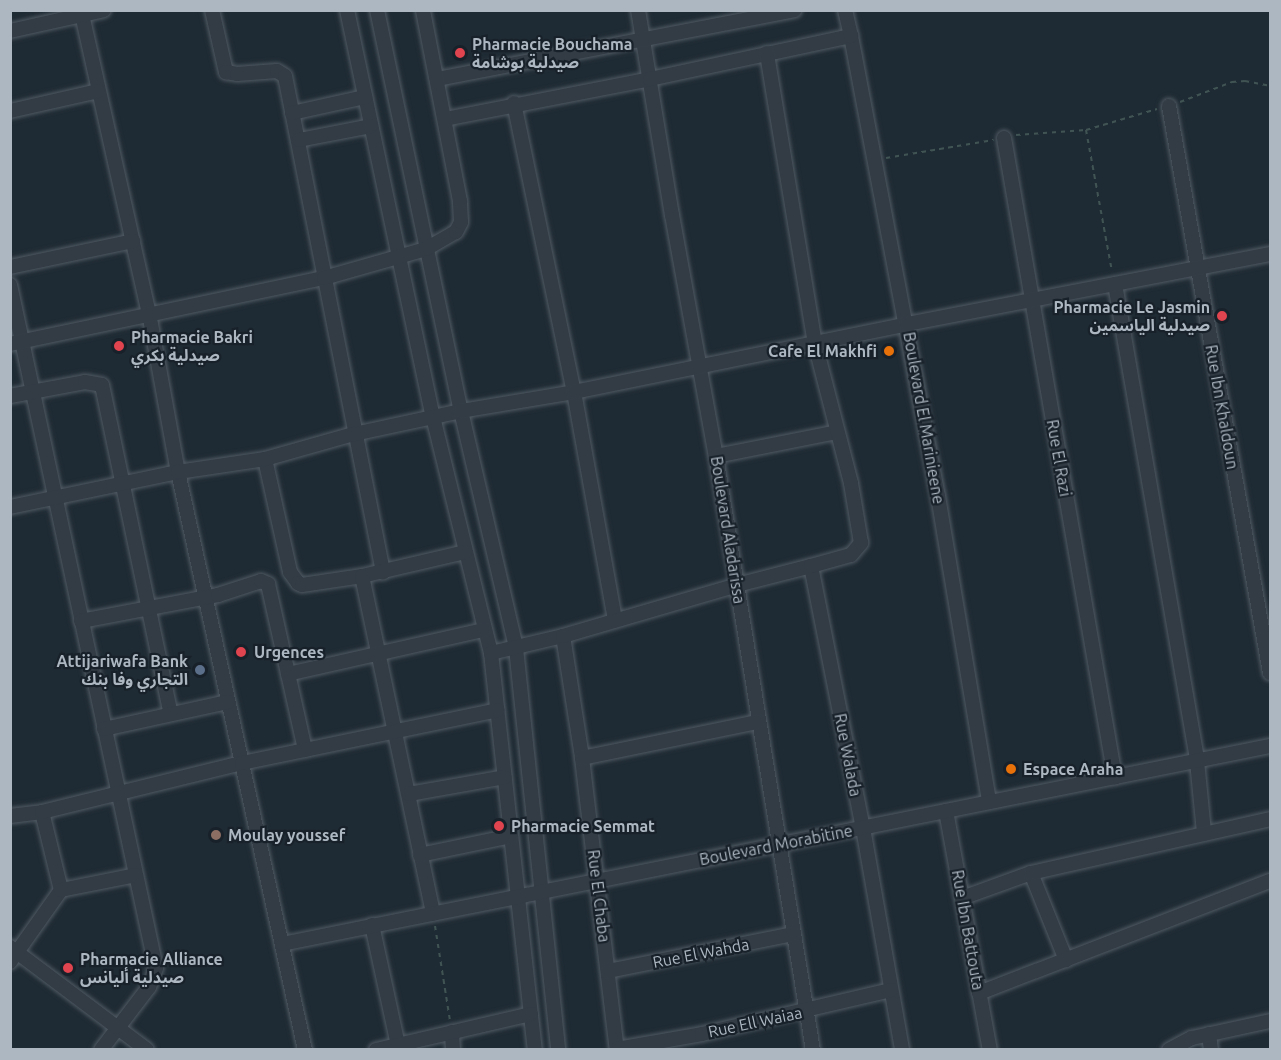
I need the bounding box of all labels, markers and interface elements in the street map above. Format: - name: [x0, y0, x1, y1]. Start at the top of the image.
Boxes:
- place label: Pharmacie Bouchama صيدلية بوشامة: [472, 34, 633, 72]
- marker: Pharmacie Bouchama صيدلية بوشامة: [453, 46, 467, 60]
- place label: Pharmacie Le Jasmin صيدلية الياسمين: [1053, 297, 1210, 335]
- marker: Pharmacie Le Jasmin صيدلية الياسمين: [1215, 309, 1229, 323]
- place label: Pharmacie Bakri صيدلية بكري: [131, 327, 253, 365]
- street label: Boulevard El Marinieene: [899, 330, 949, 506]
- marker: Pharmacie Bakri صيدلية بكري: [112, 339, 126, 353]
- place label: Cafe El Makhfi: [768, 341, 877, 361]
- street label: Rue Ibn Khaldoun: [1202, 343, 1242, 471]
- marker: Cafe El Makhfi: [882, 344, 896, 358]
- street label: Rue El Razi: [1043, 418, 1075, 498]
- street label: Boulevard Aladarissa: [707, 455, 749, 605]
- place label: Urgences: [254, 642, 324, 662]
- marker: Urgences: [232, 643, 250, 661]
- place label: Attijariwafa Bank التجاري وفا بنك: [56, 651, 188, 689]
- marker: Attijariwafa Bank التجاري وفا بنك: [193, 663, 207, 677]
- street label: Rue Walada: [831, 712, 865, 798]
- place label: Espace Araha: [1023, 759, 1123, 779]
- marker: Espace Araha: [1004, 762, 1018, 776]
- place label: Pharmacie Semmat: [511, 816, 655, 836]
- marker: Pharmacie Semmat: [492, 819, 506, 833]
- street label: Boulevard Morabitine: [698, 821, 854, 869]
- place label: Moulay youssef: [228, 825, 345, 845]
- marker: Moulay youssef: [209, 828, 223, 842]
- street label: Rue El Chaba: [584, 849, 614, 943]
- street label: Rue Ibn Battouta: [948, 868, 988, 992]
- street label: Rue El Wahda: [651, 934, 751, 972]
- place label: Pharmacie Alliance صيدلية أليانس: [80, 949, 223, 987]
- marker: Pharmacie Alliance صيدلية أليانس: [61, 961, 75, 975]
- street label: Rue Ell Waiaa: [706, 1003, 804, 1041]

